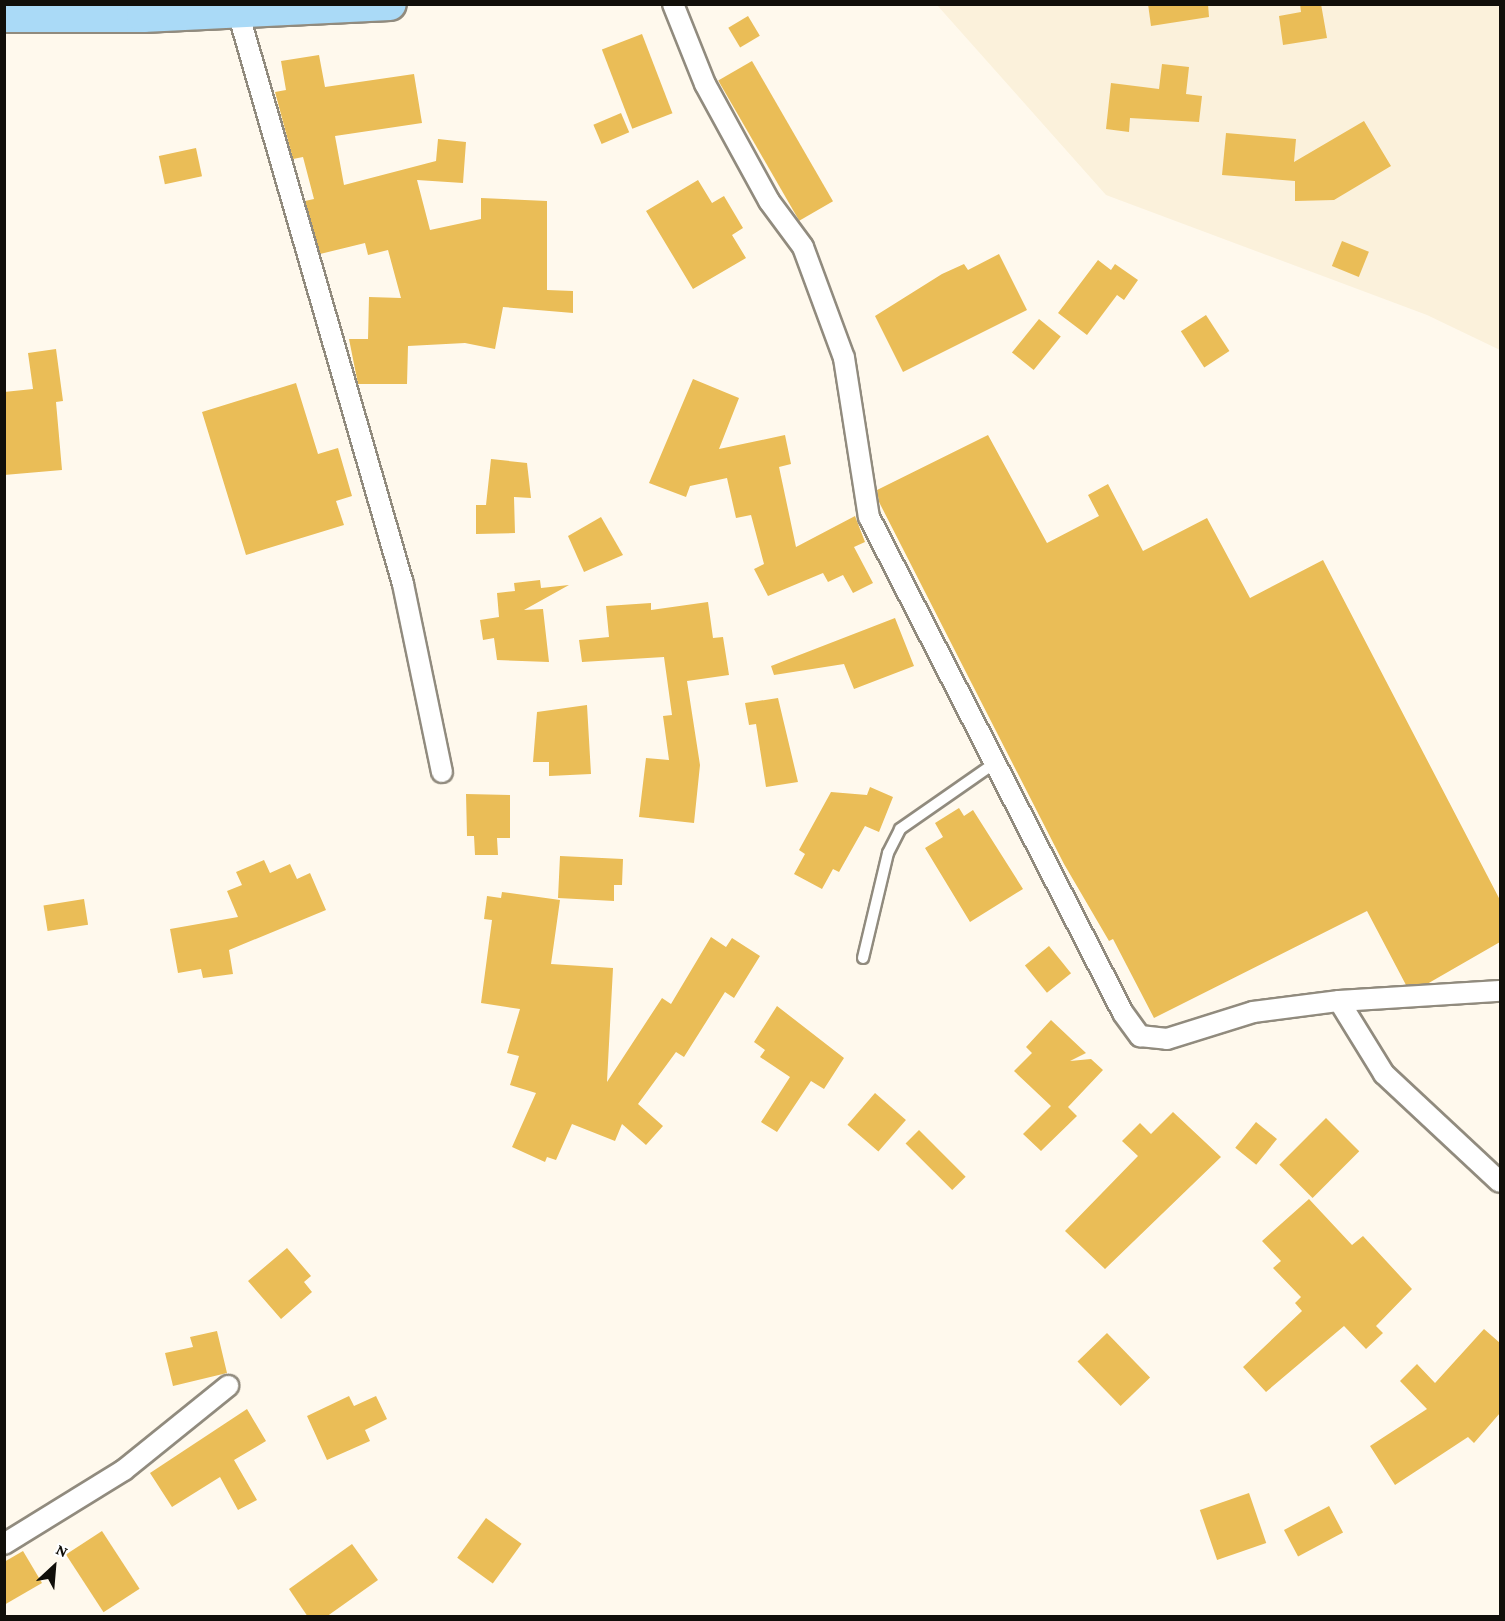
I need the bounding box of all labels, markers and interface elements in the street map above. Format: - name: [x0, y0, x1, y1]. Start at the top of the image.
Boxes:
- north arrow: [24, 1537, 84, 1597]
- text: N: [53, 1540, 71, 1560]

